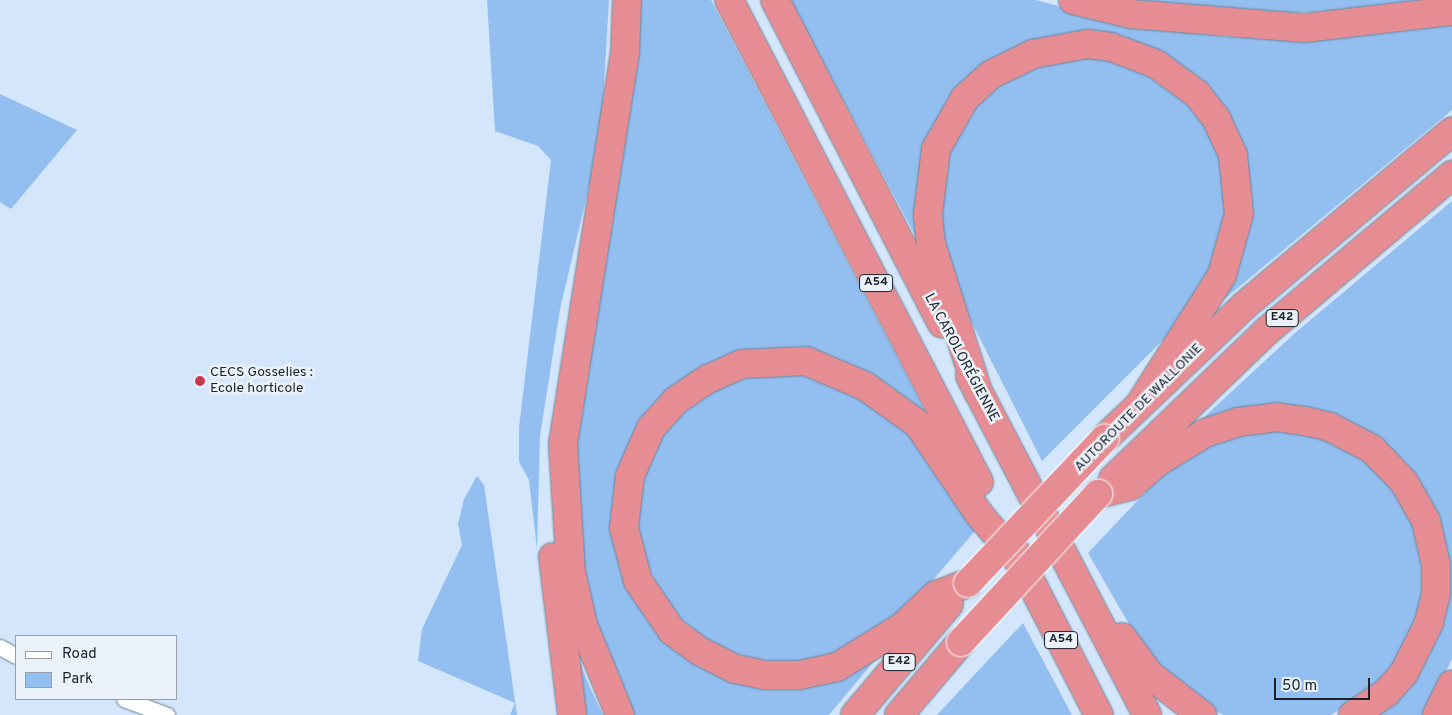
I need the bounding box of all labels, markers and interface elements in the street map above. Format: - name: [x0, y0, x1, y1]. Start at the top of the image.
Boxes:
- road number: A54: [858, 274, 894, 292]
- street label: LA CAROLORÉGIENNE: [920, 291, 1002, 425]
- road number: E42: [1264, 308, 1300, 328]
- street label: AUTOROUTE DE WALLONIE: [1071, 340, 1207, 476]
- place label: CECS Gosselies : Ecole horticole: [210, 365, 313, 398]
- marker: CECS Gosselies : Ecole horticole: [194, 375, 206, 387]
- road number: A54: [1044, 630, 1078, 650]
- legend: [15, 635, 178, 700]
- text: Road: [62, 645, 97, 664]
- road number: E42: [882, 652, 916, 672]
- scale bar: [1277, 668, 1373, 700]
- text: Park: [62, 670, 93, 689]
- text: 50 m: [1282, 677, 1317, 696]

